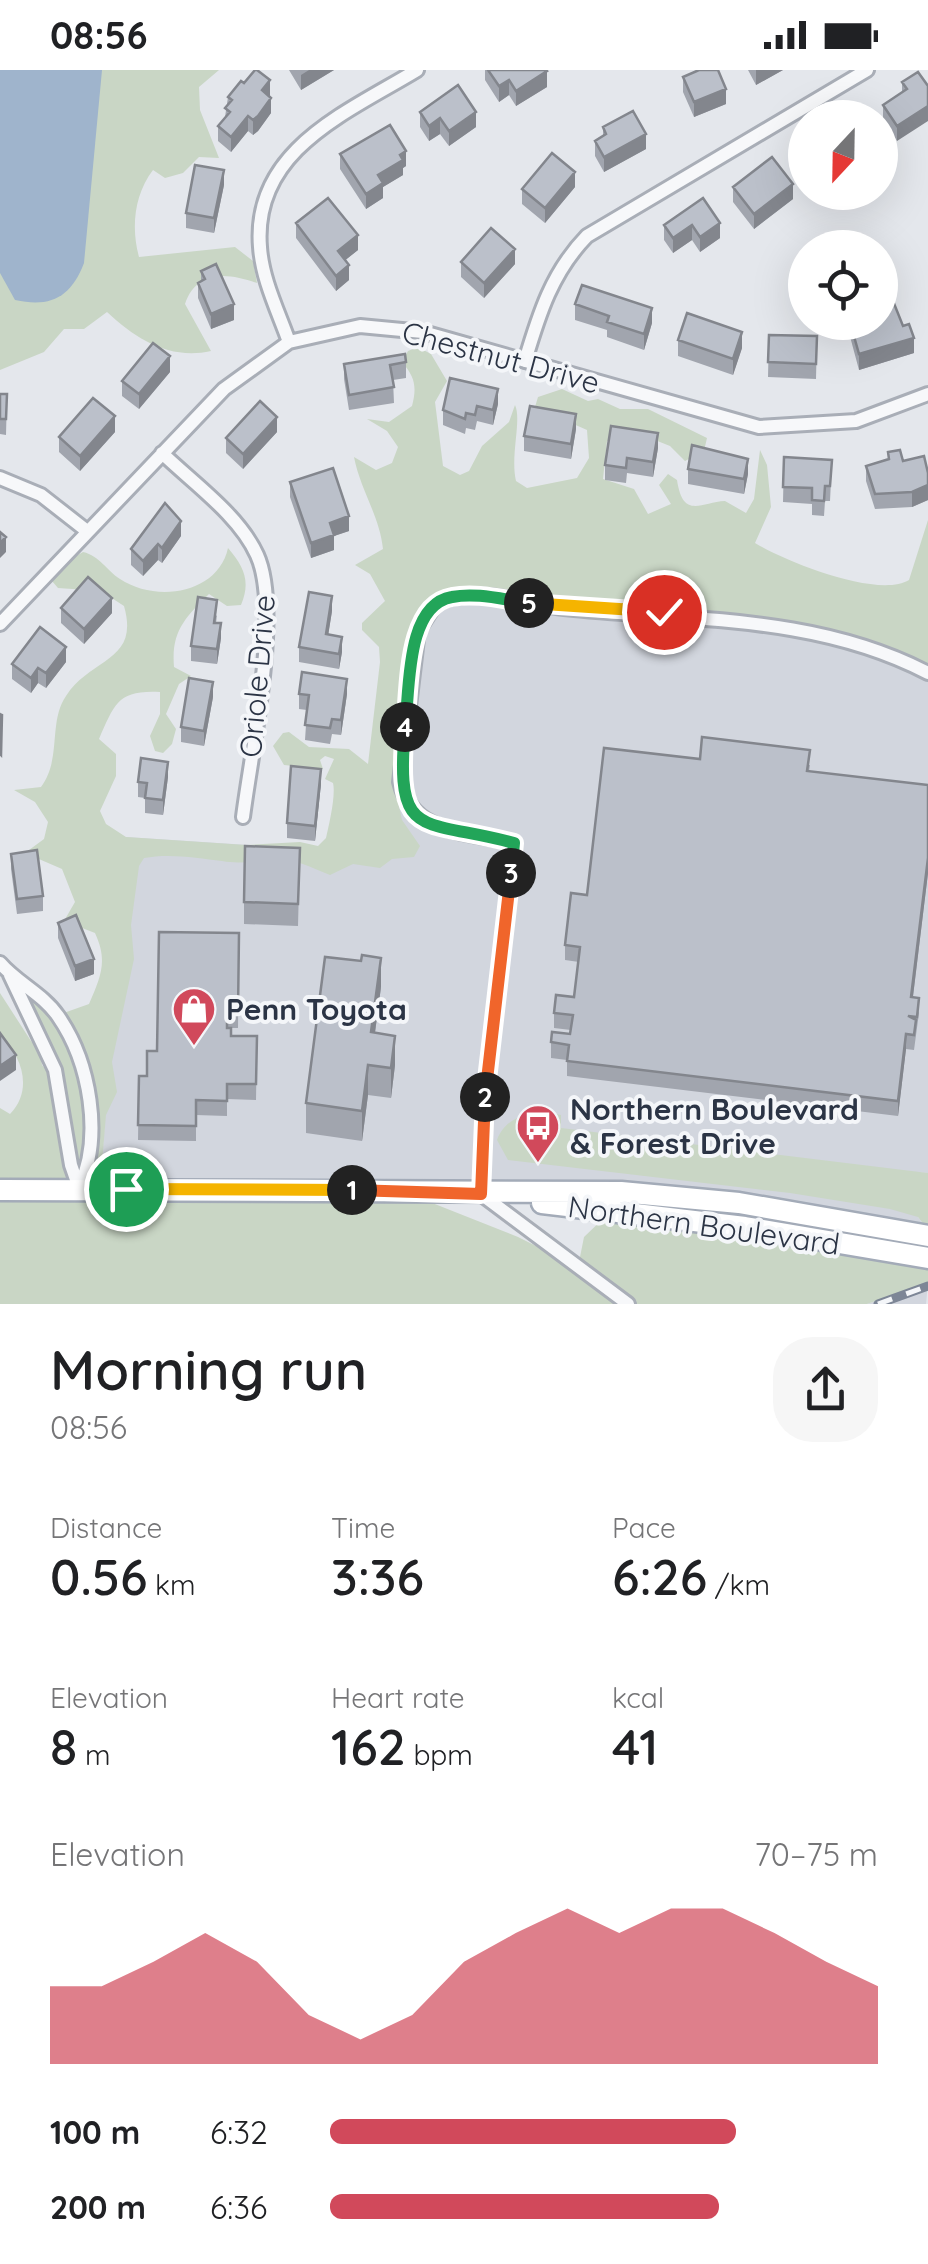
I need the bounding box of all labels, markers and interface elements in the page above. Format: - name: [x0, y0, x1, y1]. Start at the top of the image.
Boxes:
- text: 08:56: [50, 11, 147, 59]
- north arrow: [788, 100, 898, 210]
- map controls: [788, 100, 898, 340]
- button: locate: [788, 230, 898, 340]
- street label: Chestnut Drive: [398, 312, 604, 402]
- pin: [622, 570, 707, 655]
- pin: 5: [504, 578, 554, 628]
- text: 5: [521, 585, 537, 620]
- icon: check: [637, 585, 692, 640]
- street label: Oriole Drive: [231, 593, 283, 759]
- pin: 4: [380, 702, 430, 752]
- text: 4: [397, 709, 413, 744]
- pin: 3: [486, 848, 536, 898]
- text: 3: [503, 855, 519, 890]
- shop icon: Penn Toyota: [171, 986, 217, 1047]
- place label: Penn Toyota: [226, 990, 407, 1028]
- pin: 2: [460, 1072, 510, 1122]
- text: 2: [477, 1079, 493, 1114]
- place label: Northern Boulevard & Forest Drive: [570, 1090, 859, 1162]
- bus stop icon: Northern Boulevard & Forest Drive: [515, 1103, 561, 1164]
- pin: [84, 1147, 169, 1232]
- icon: arrive: [99, 1162, 154, 1217]
- pin: 1: [327, 1165, 377, 1215]
- text: 1: [347, 1172, 357, 1207]
- street label: Northern Boulevard: [566, 1187, 842, 1263]
- text: Morning run: [50, 1335, 367, 1404]
- button: share: [773, 1337, 878, 1442]
- text: 08:56: [50, 1407, 127, 1447]
- text: Distance: [50, 1510, 162, 1545]
- text: Time: [331, 1510, 395, 1545]
- text: Pace: [612, 1510, 676, 1545]
- text: 0.56: [50, 1545, 147, 1608]
- text: 3:36: [331, 1545, 424, 1608]
- text: 6:26: [612, 1545, 707, 1608]
- text: km: [147, 1567, 196, 1602]
- text: /km: [707, 1567, 770, 1602]
- text: Elevation: [50, 1680, 168, 1715]
- text: Heart rate: [331, 1680, 465, 1715]
- text: kcal: [612, 1680, 664, 1715]
- text: 8: [50, 1715, 77, 1778]
- text: 162: [331, 1715, 406, 1778]
- text: 41: [612, 1715, 658, 1778]
- text: m: [77, 1737, 110, 1772]
- text: bpm: [406, 1737, 473, 1772]
- text: Elevation: [50, 1834, 185, 1874]
- text: 70–75 m: [754, 1834, 878, 1874]
- text: 100 m: [50, 2112, 140, 2152]
- text: 6:32: [210, 2112, 268, 2152]
- text: 200 m: [50, 2187, 146, 2227]
- text: 6:36: [210, 2187, 267, 2227]

